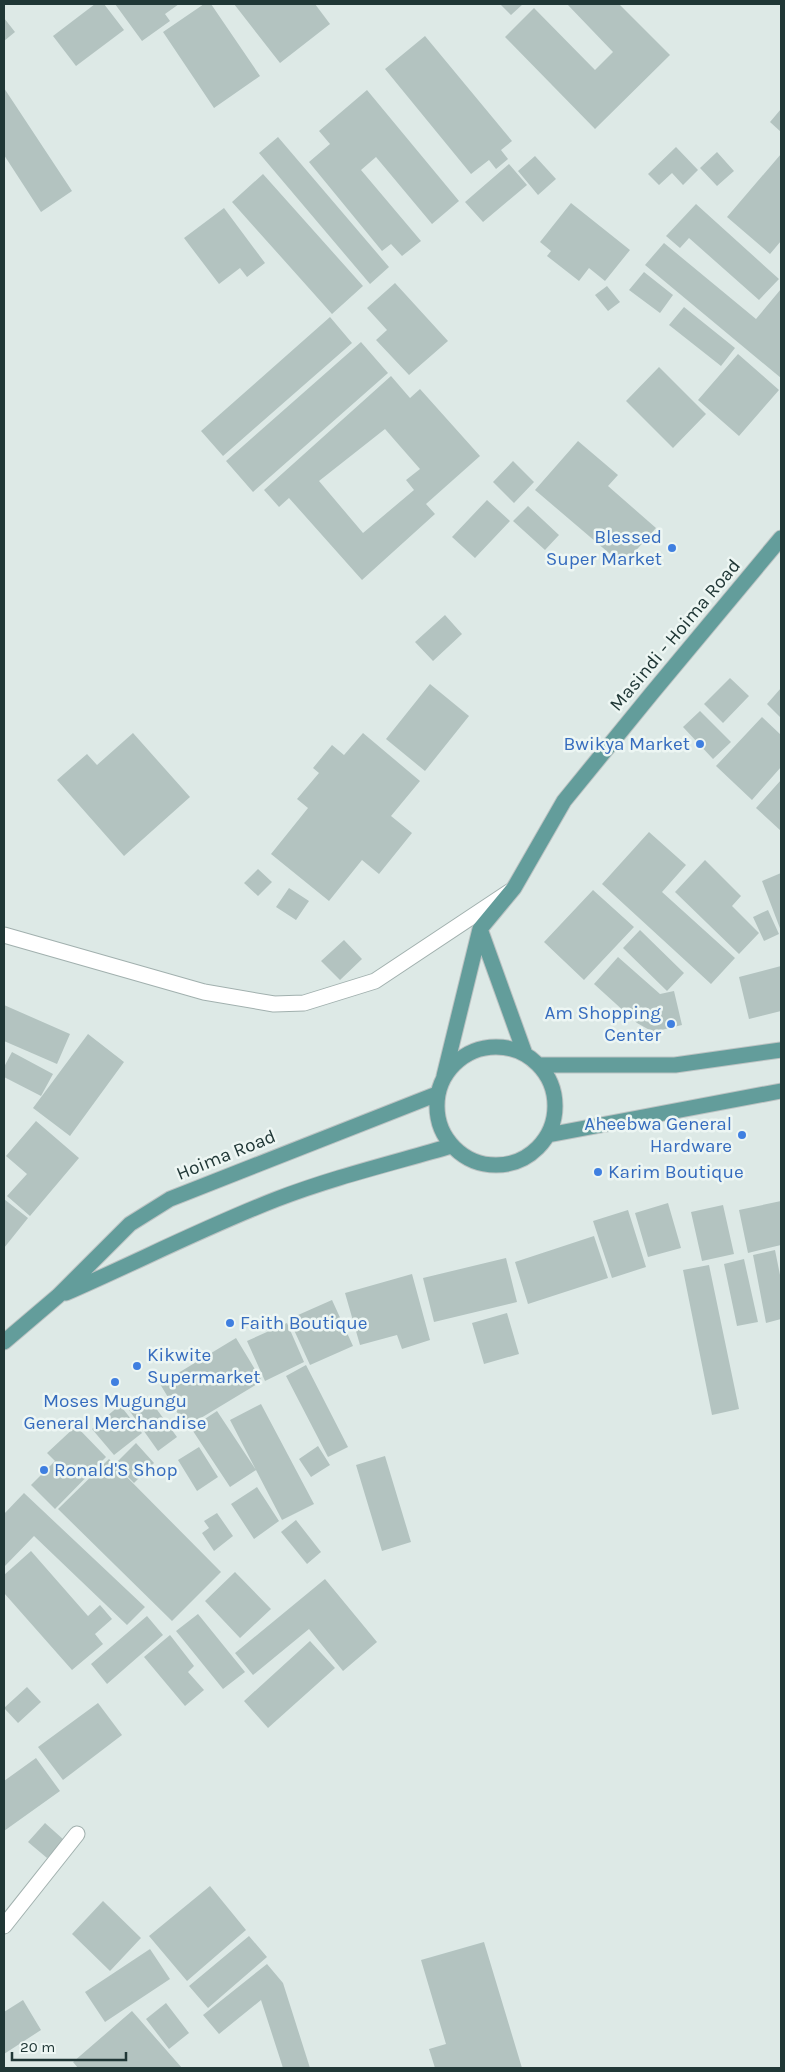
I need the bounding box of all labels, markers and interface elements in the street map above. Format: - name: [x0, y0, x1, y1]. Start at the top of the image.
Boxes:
- place label: Blessed Super Market: [546, 526, 662, 570]
- marker: Blessed Super Market: [666, 542, 678, 554]
- street label: Masindi - Hoima Road: [605, 555, 745, 715]
- place label: Bwikya Market: [564, 733, 690, 755]
- marker: Bwikya Market: [694, 738, 706, 750]
- place label: Am Shopping Center: [544, 1002, 661, 1046]
- marker: Am Shopping Center: [665, 1018, 677, 1030]
- place label: Aheebwa General Hardware: [584, 1113, 732, 1157]
- street label: Hoima Road: [173, 1125, 279, 1185]
- marker: Aheebwa General Hardware: [736, 1129, 748, 1141]
- place label: Karim Boutique: [608, 1161, 744, 1183]
- marker: Karim Boutique: [592, 1166, 604, 1178]
- place label: Faith Boutique: [240, 1312, 368, 1334]
- marker: Faith Boutique: [224, 1317, 236, 1329]
- place label: Kikwite Supermarket: [147, 1344, 260, 1388]
- marker: Kikwite Supermarket: [131, 1360, 143, 1372]
- marker: Moses Mugungu General Merchandise: [109, 1376, 121, 1388]
- place label: Moses Mugungu General Merchandise: [24, 1390, 206, 1434]
- place label: Ronald'S Shop: [54, 1459, 178, 1481]
- marker: Ronald'S Shop: [38, 1464, 50, 1476]
- scale bar: [12, 2030, 126, 2062]
- text: 20 m: [20, 2038, 55, 2056]

